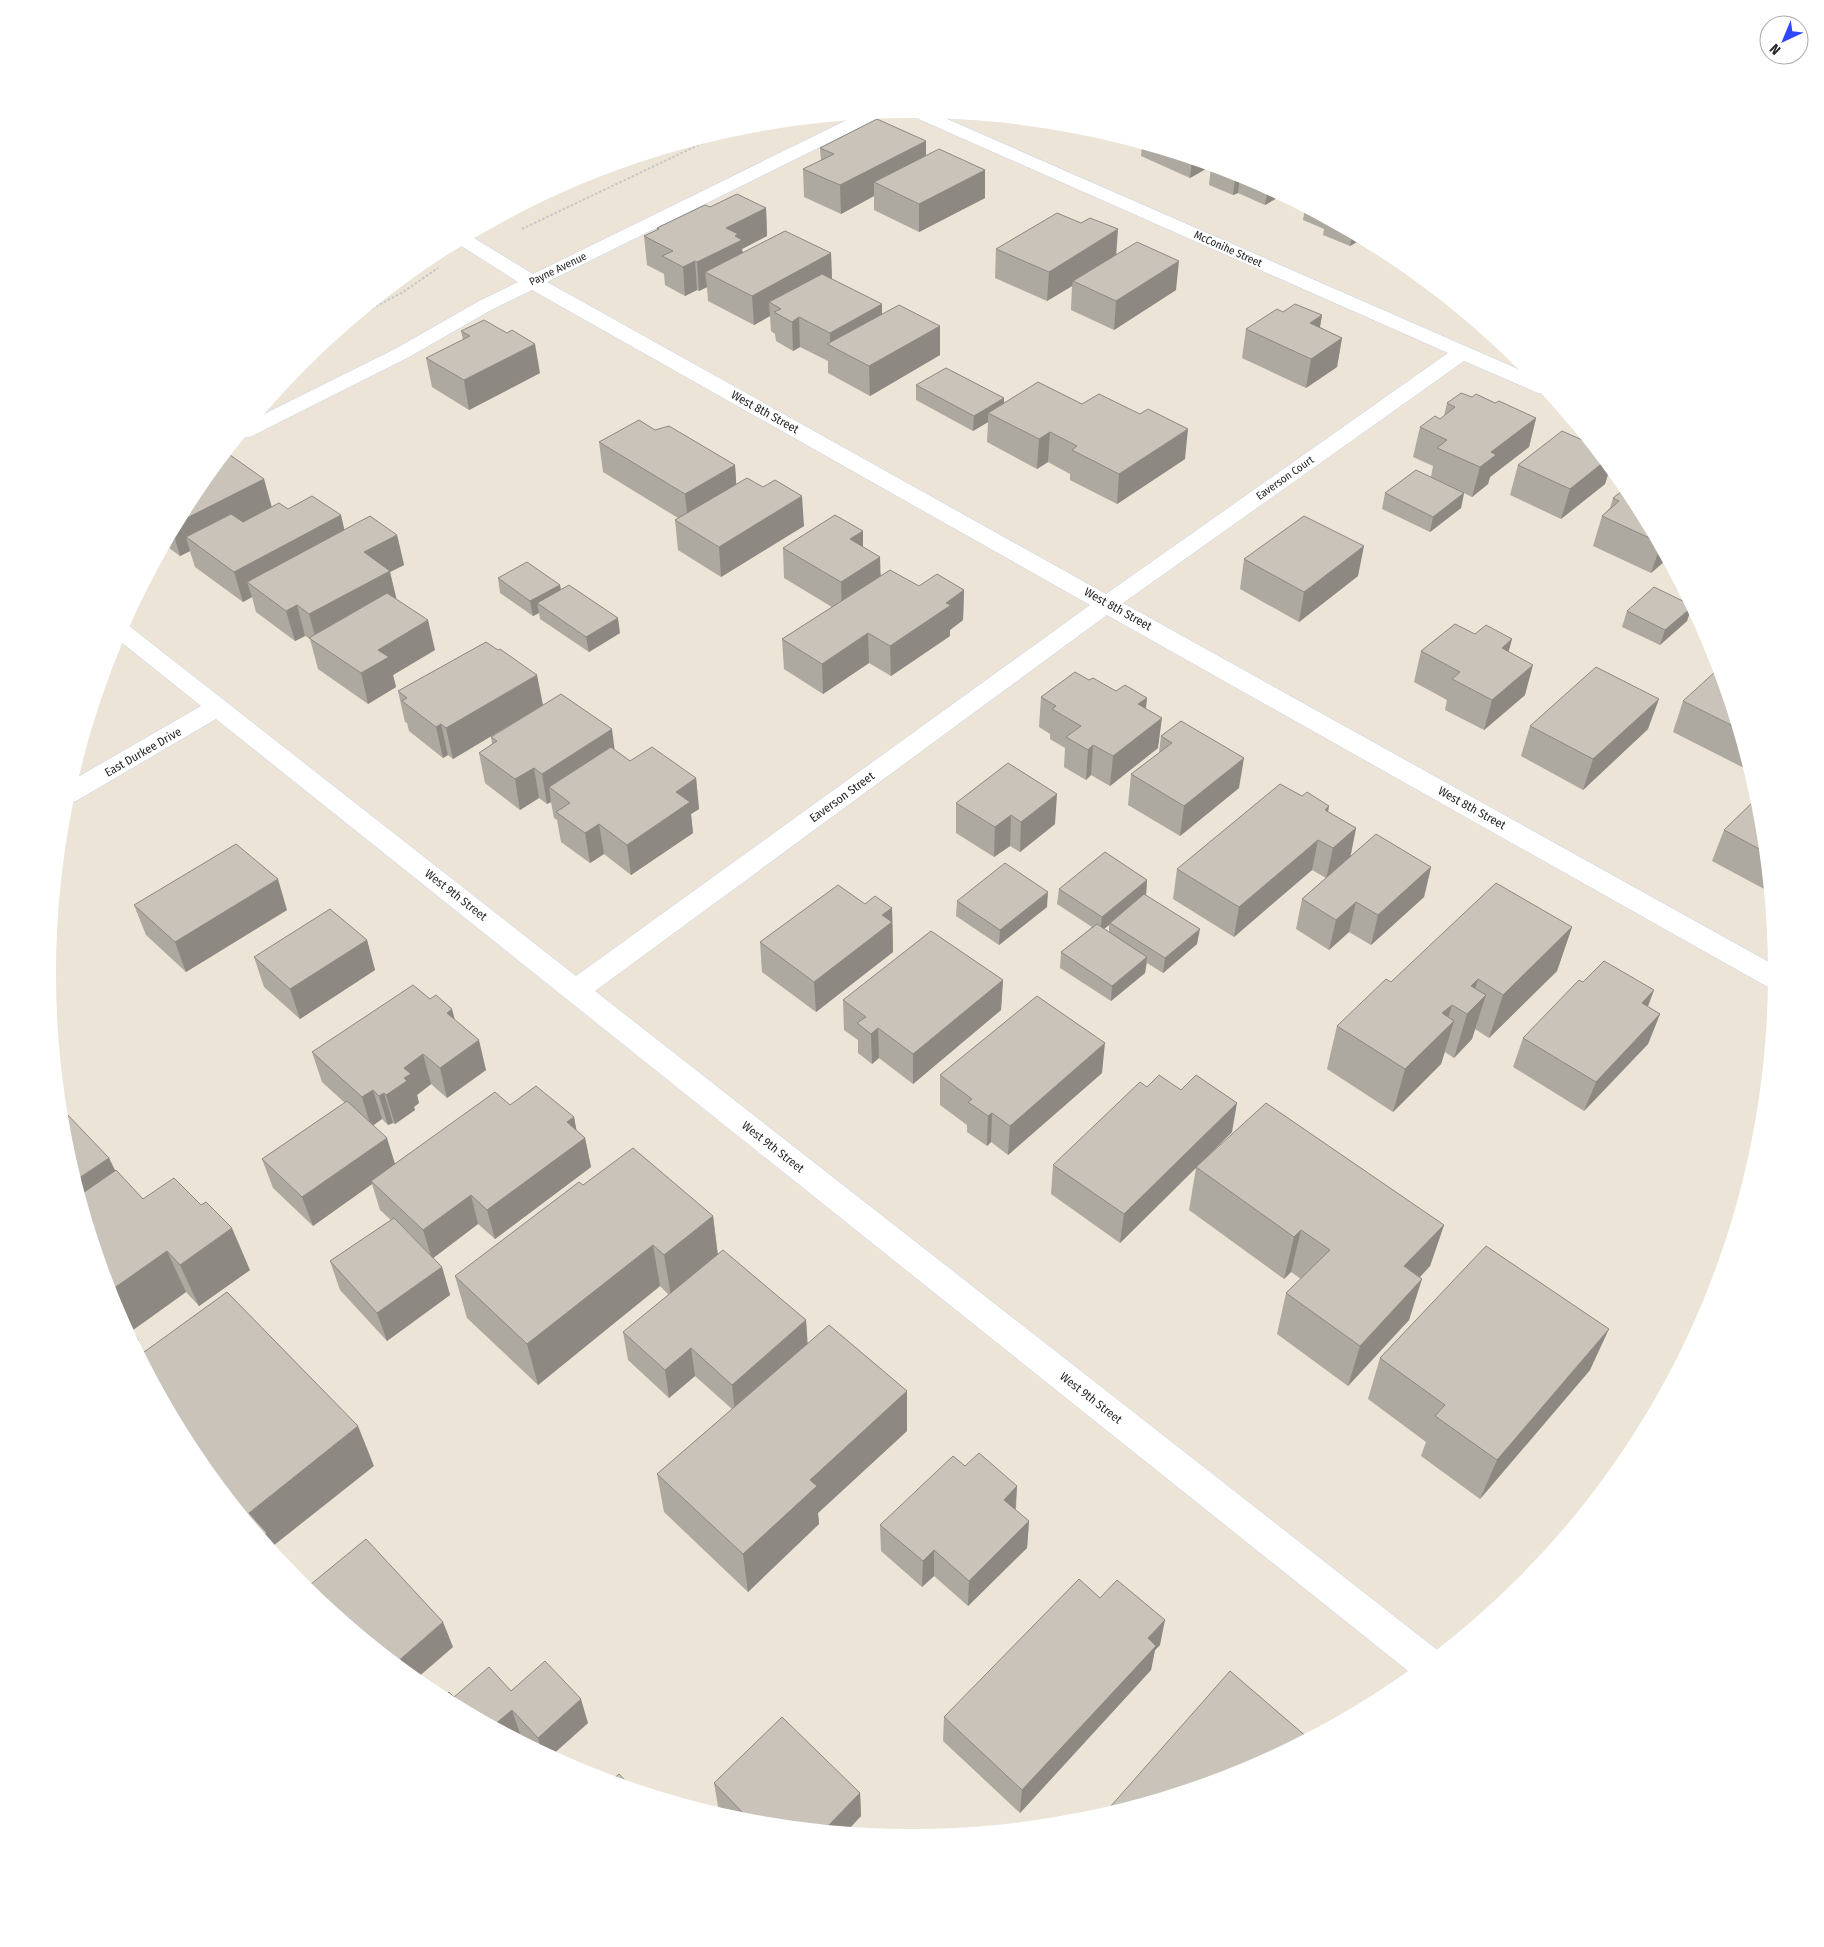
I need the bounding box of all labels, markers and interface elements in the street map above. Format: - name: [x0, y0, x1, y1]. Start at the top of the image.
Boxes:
- north arrow: [1759, 15, 1809, 65]
- text: N: [1766, 40, 1784, 58]
- street label: McConihe Street: [1192, 228, 1264, 270]
- street label: Payne Avenue: [527, 250, 589, 288]
- street label: West 8th Street: [729, 388, 801, 436]
- street label: Eaverson Court: [1254, 453, 1317, 503]
- street label: West 8th Street: [1082, 585, 1154, 633]
- street label: East Durkee Drive: [102, 724, 184, 780]
- street label: Eaverson Street: [807, 769, 877, 825]
- street label: West 8th Street: [1436, 784, 1508, 832]
- street label: West 9th Street: [422, 866, 490, 924]
- street label: West 9th Street: [739, 1118, 807, 1176]
- street label: West 9th Street: [1057, 1369, 1125, 1427]

